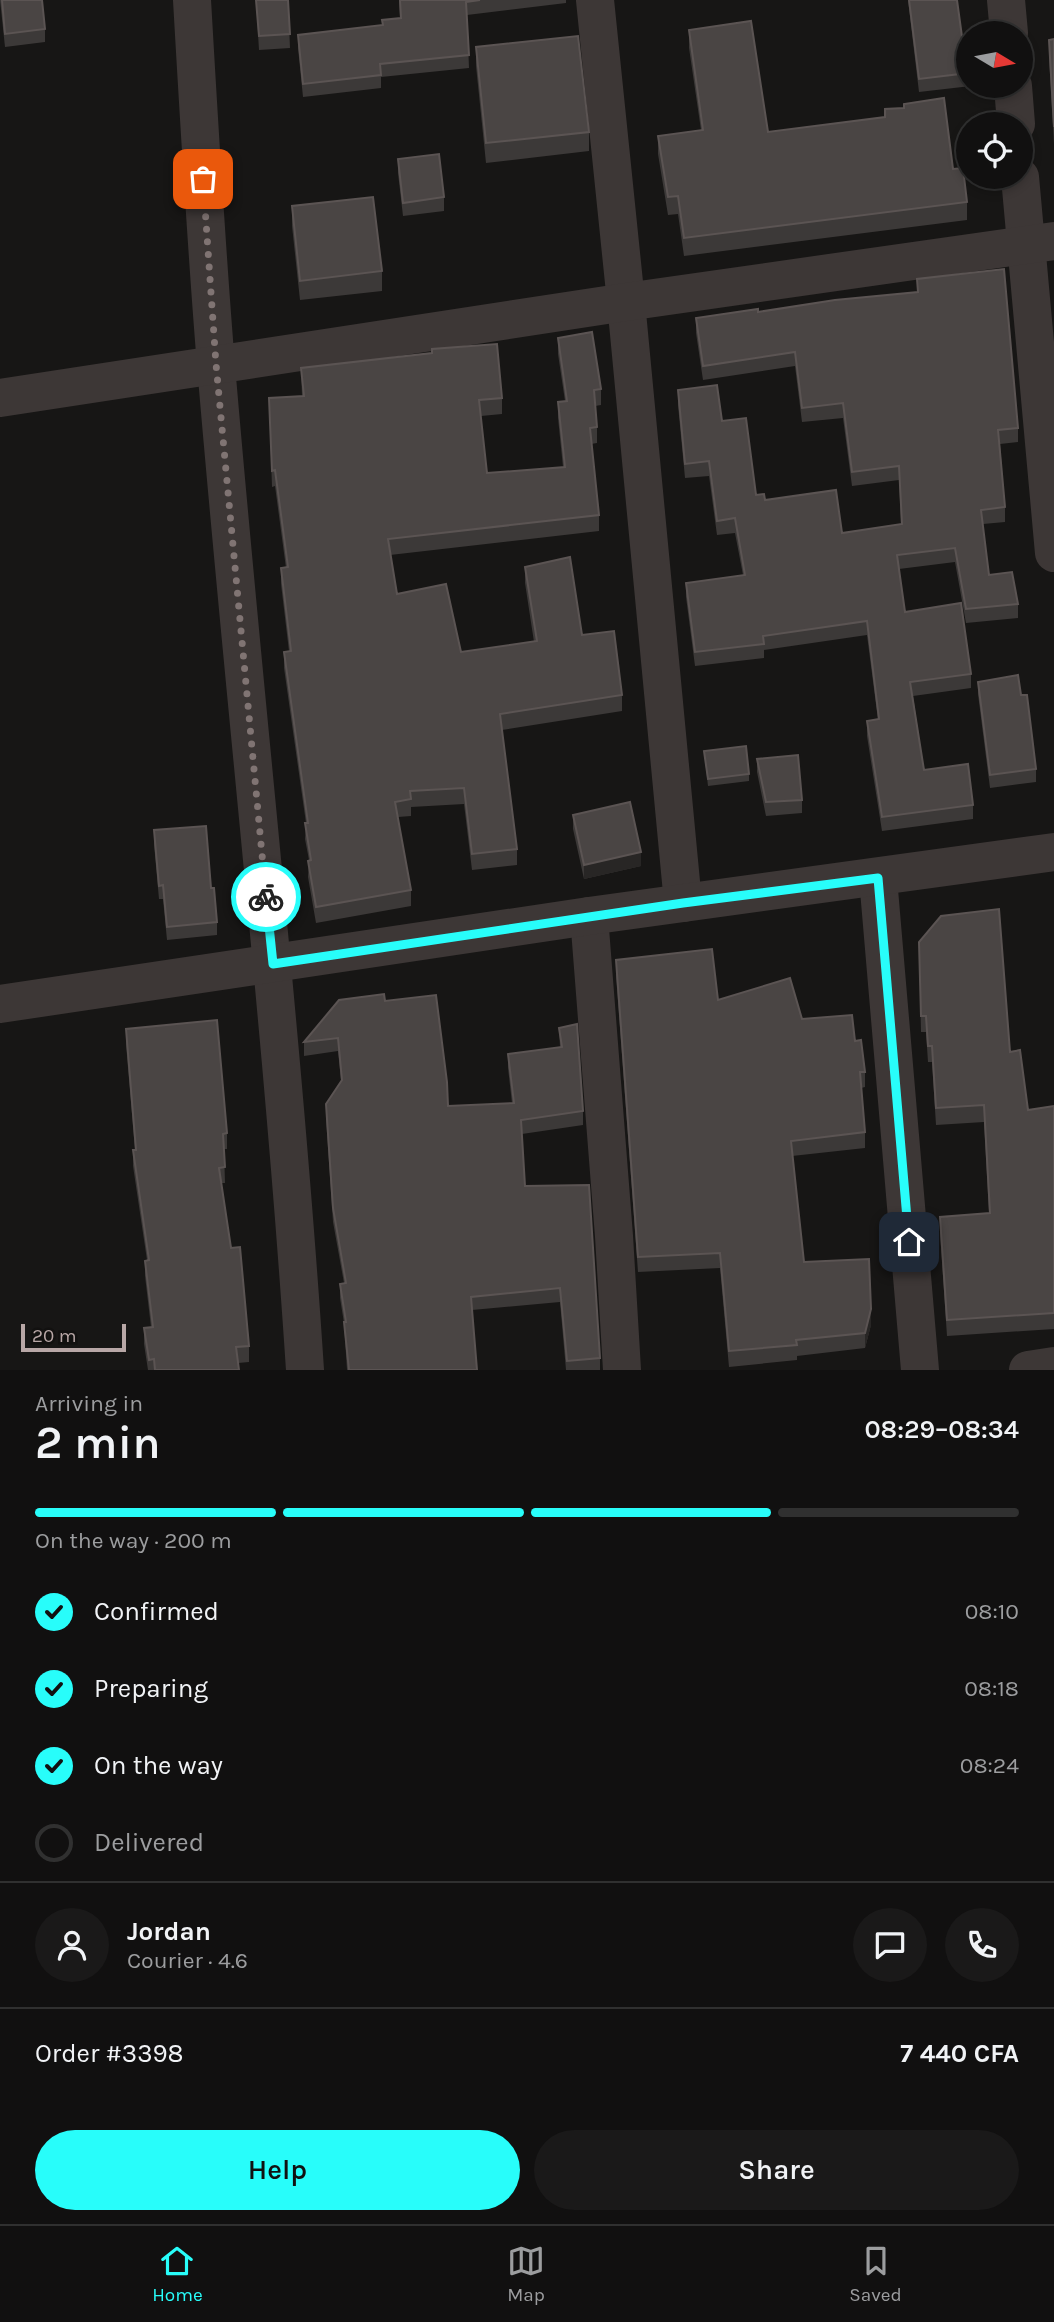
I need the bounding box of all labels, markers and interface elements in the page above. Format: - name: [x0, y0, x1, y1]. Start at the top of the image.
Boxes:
- north arrow: [956, 21, 1032, 98]
- map controls: [956, 21, 1033, 189]
- button: locate: [956, 112, 1033, 189]
- pin: [173, 149, 233, 209]
- icon: bag: [184, 160, 222, 198]
- courier: [231, 862, 301, 932]
- icon: bike: [247, 878, 285, 916]
- pin: [879, 1212, 939, 1272]
- icon: home: [890, 1223, 928, 1261]
- scale bar: [21, 1321, 126, 1353]
- text: 20 m: [32, 1325, 77, 1347]
- text: Arriving in: [35, 1390, 143, 1417]
- text: 08:29–08:34: [864, 1414, 1019, 1445]
- text: 2 min: [35, 1416, 161, 1470]
- text: On the way · 200 m: [35, 1527, 232, 1554]
- icon: check: [35, 1593, 73, 1631]
- text: Confirmed: [94, 1596, 219, 1627]
- text: 08:10: [965, 1598, 1019, 1625]
- icon: check: [35, 1670, 73, 1708]
- text: Preparing: [94, 1673, 208, 1704]
- text: 08:18: [964, 1675, 1019, 1702]
- icon: check: [35, 1747, 73, 1785]
- text: On the way: [94, 1750, 223, 1781]
- text: 08:24: [960, 1752, 1019, 1779]
- text: Delivered: [94, 1827, 204, 1858]
- button: person: [35, 1908, 109, 1982]
- button: chat: [853, 1908, 927, 1982]
- button: phone: [945, 1908, 1019, 1982]
- text: Jordan: [127, 1916, 211, 1947]
- text: Courier · 4.6: [127, 1947, 248, 1974]
- text: Order #3398: [35, 2038, 184, 2069]
- text: 7 440 CFA: [900, 2038, 1019, 2069]
- button: Help: [35, 2130, 520, 2210]
- button: Share: [534, 2130, 1019, 2210]
- tab: Home: [152, 2242, 203, 2306]
- tab: Map: [507, 2242, 545, 2306]
- tab: Saved: [849, 2242, 902, 2306]

